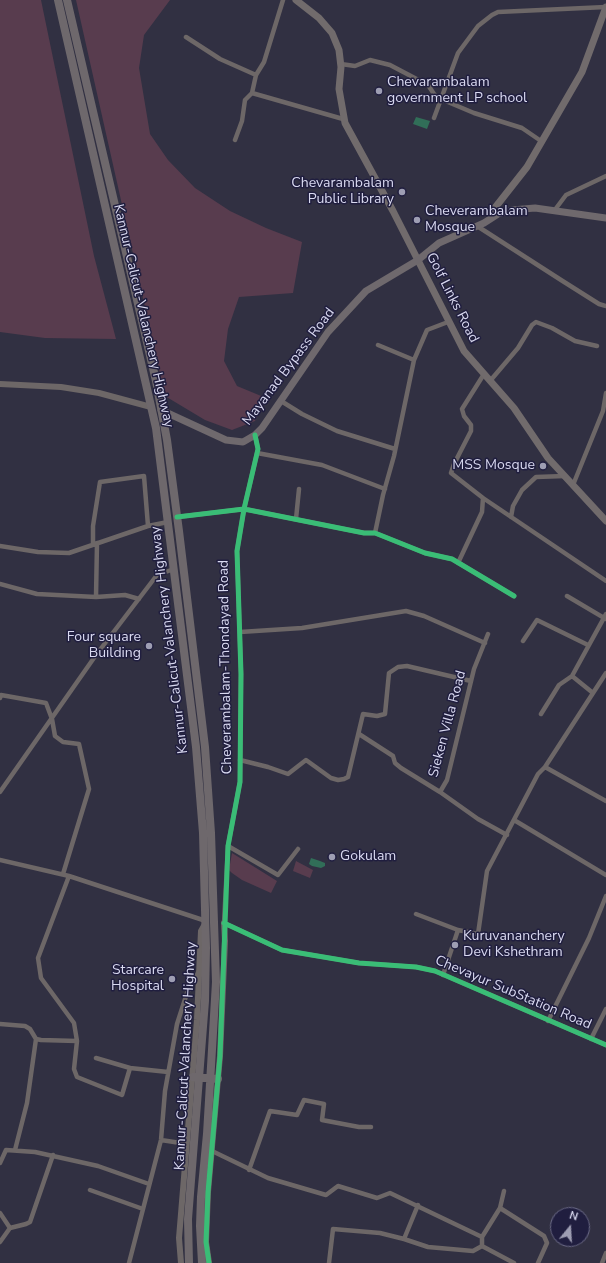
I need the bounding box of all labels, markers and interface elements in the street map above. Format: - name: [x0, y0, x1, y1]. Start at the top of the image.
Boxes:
- place label: Chevarambalam government LP school: [387, 75, 527, 108]
- marker: Chevarambalam government LP school: [374, 86, 384, 96]
- place label: Chevarambalam Public Library: [291, 176, 394, 208]
- marker: Chevarambalam Public Library: [397, 187, 407, 197]
- street label: Kannur-Calicut-Valanchery Highway: [109, 203, 177, 429]
- place label: Cheverambalam Mosque: [425, 204, 528, 236]
- marker: Cheverambalam Mosque: [412, 215, 422, 225]
- street label: Golf Links Road: [422, 250, 482, 346]
- street label: Mayanad Bypass Road: [239, 305, 339, 429]
- place label: MSS Mosque: [452, 458, 535, 474]
- marker: MSS Mosque: [538, 461, 548, 471]
- street label: Kannur-Calicut-Valanchery Highway: [148, 525, 192, 755]
- street label: Cheverambalam-Thondayad Road: [216, 560, 236, 774]
- place label: Four square Building: [67, 630, 141, 662]
- marker: Four square Building: [144, 641, 154, 651]
- street label: Sieken Villa Road: [426, 669, 470, 779]
- place label: Gokulam: [340, 849, 396, 865]
- marker: Gokulam: [327, 852, 337, 862]
- place label: Kuruvananchery Devi Kshethram: [463, 929, 565, 962]
- marker: Kuruvananchery Devi Kshethram: [450, 940, 460, 950]
- street label: Kannur-Calicut-Valanchery Highway: [172, 941, 200, 1171]
- street label: Chevayur SubStation Road: [432, 952, 594, 1034]
- place label: Starcare Hospital: [111, 963, 164, 996]
- marker: Starcare Hospital: [167, 974, 177, 984]
- north arrow: [550, 1207, 590, 1247]
- text: N: [567, 1208, 580, 1224]

